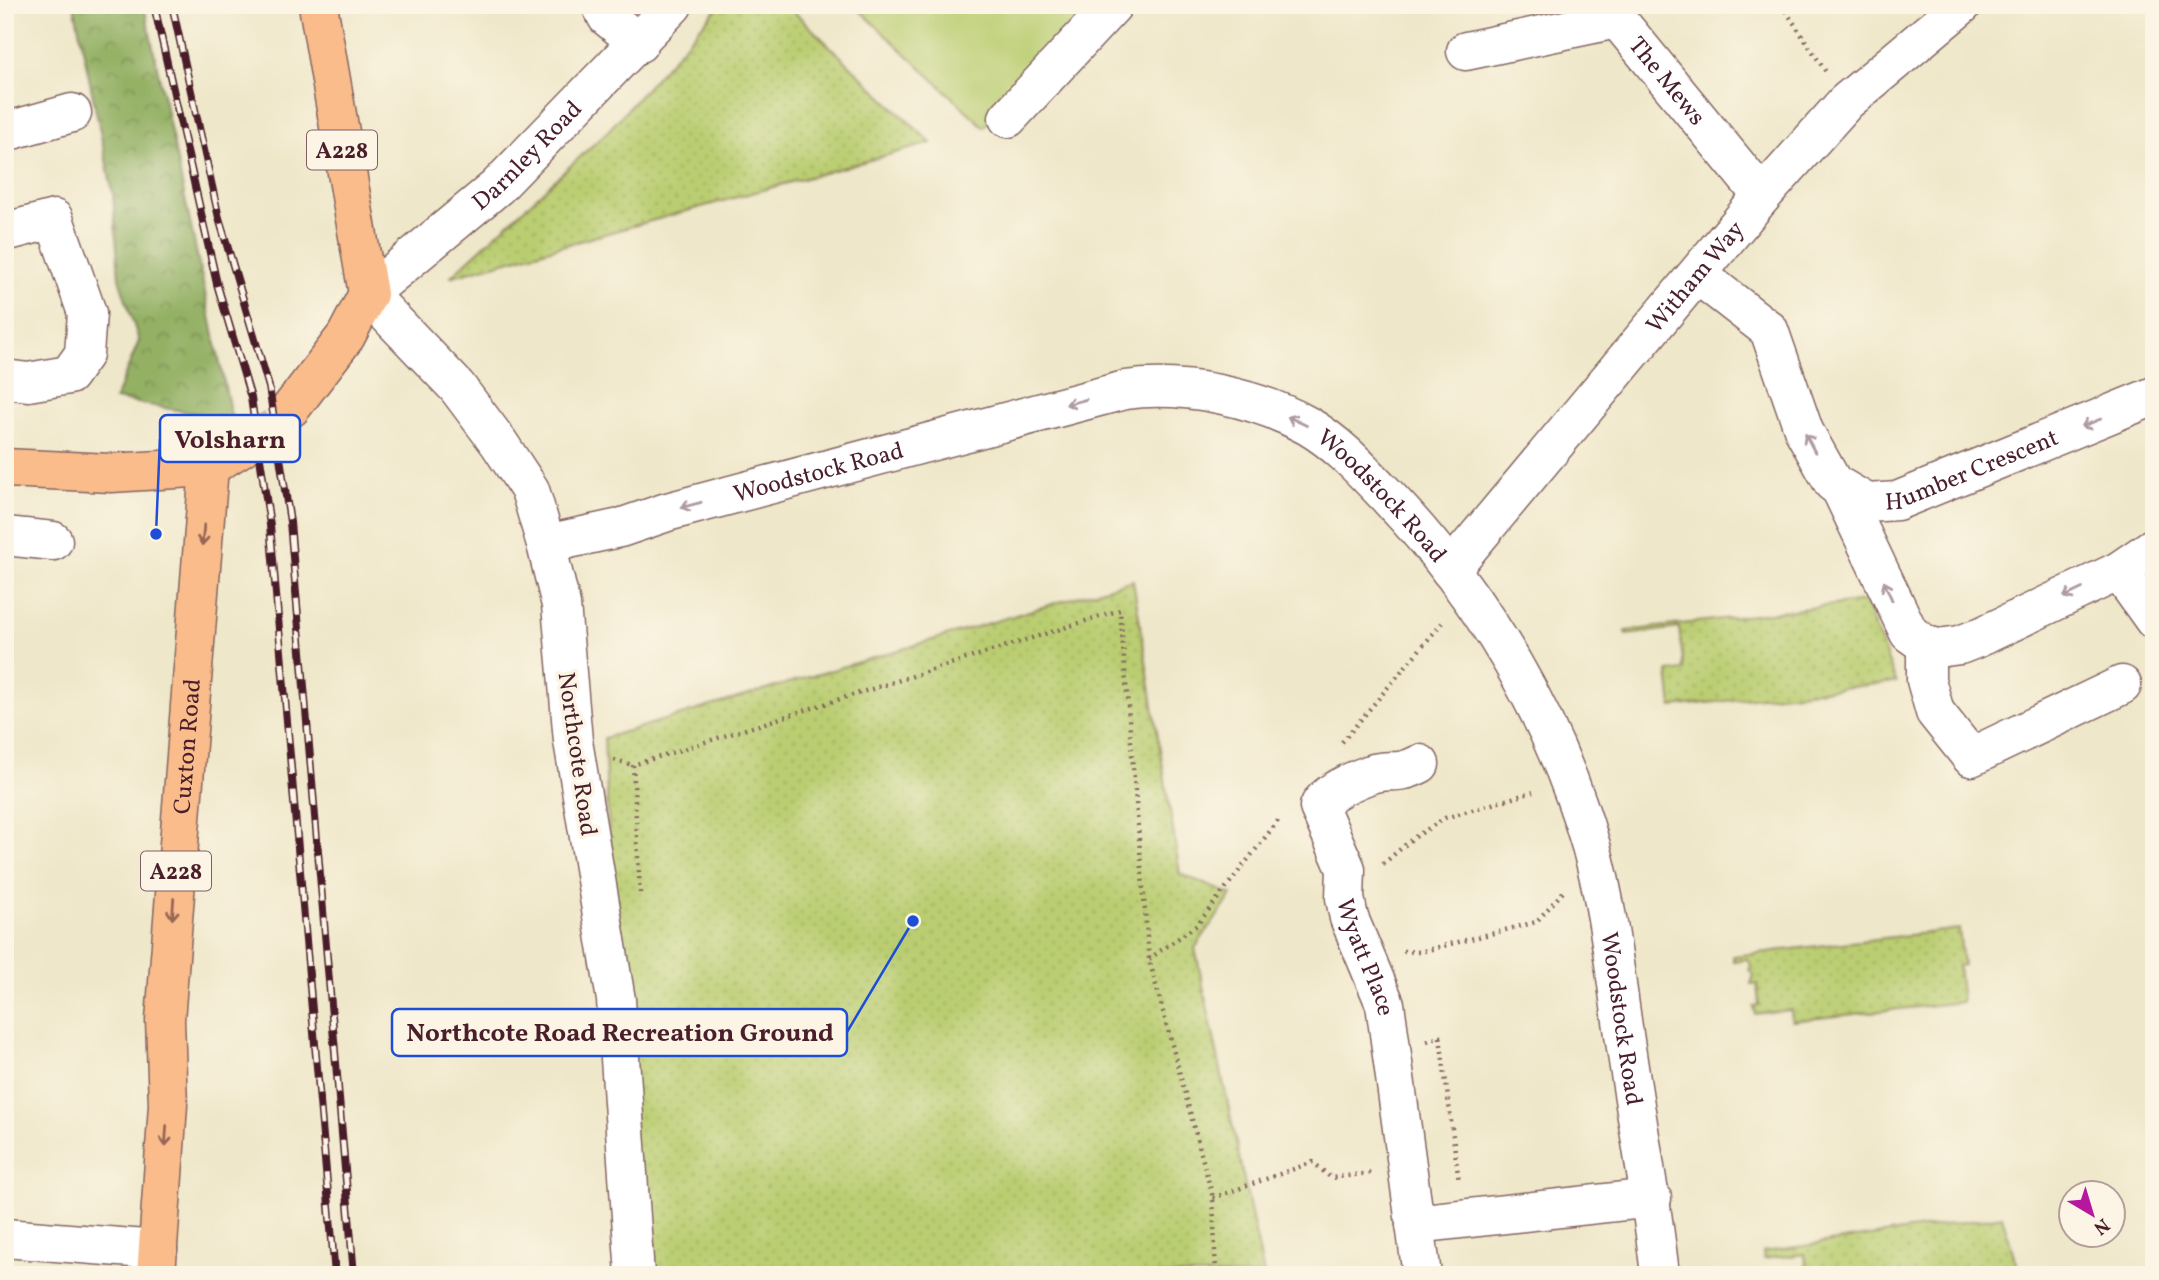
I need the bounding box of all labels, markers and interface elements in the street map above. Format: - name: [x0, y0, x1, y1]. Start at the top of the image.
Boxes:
- street label: The Mews: [1619, 30, 1713, 134]
- street label: Darnley Road: [466, 94, 591, 220]
- road number: A228: [307, 130, 377, 169]
- street label: Witham Way: [1639, 214, 1753, 342]
- one-way arrow: [1065, 396, 1088, 409]
- one-way arrow: [1287, 414, 1308, 427]
- callout: Volsharn: [160, 415, 300, 462]
- one-way arrow: [2081, 417, 2102, 430]
- street label: Woodstock Road: [1309, 422, 1454, 571]
- street label: Humber Crescent: [1884, 422, 2064, 521]
- text: Volsharn: [174, 423, 286, 459]
- one-way arrow: [1803, 433, 1816, 454]
- street label: Woodstock Road: [730, 435, 908, 513]
- one-way arrow: [680, 500, 702, 513]
- one-way arrow: [196, 524, 209, 546]
- one-way arrow: [1881, 581, 1894, 602]
- one-way arrow: [2063, 586, 2084, 600]
- street label: Northcote Road: [548, 670, 604, 839]
- street label: Cuxton Road: [166, 677, 211, 816]
- road number: A228: [141, 852, 211, 890]
- street label: Wyatt Place: [1327, 896, 1401, 1018]
- one-way arrow: [167, 897, 180, 920]
- street label: Woodstock Road: [1591, 930, 1650, 1108]
- callout: Northcote Road Recreation Ground: [392, 1009, 847, 1056]
- text: Northcote Road Recreation Ground: [406, 1016, 834, 1052]
- one-way arrow: [159, 1124, 172, 1147]
- north arrow: [2058, 1178, 2128, 1248]
- text: N: [2088, 1211, 2115, 1240]

